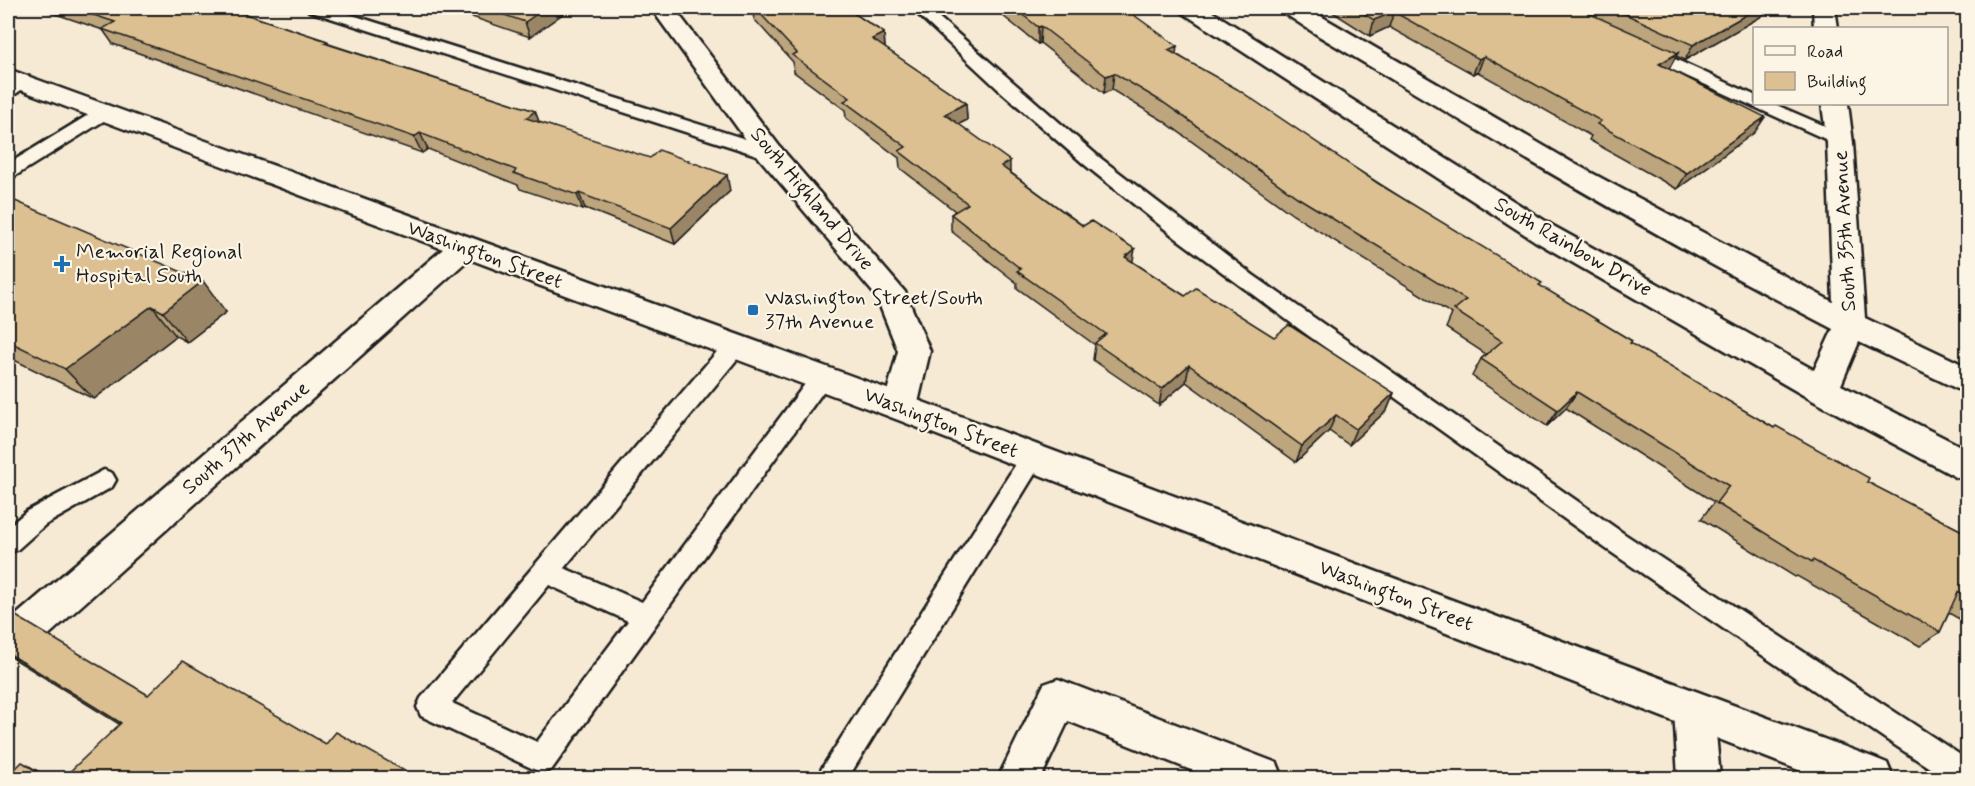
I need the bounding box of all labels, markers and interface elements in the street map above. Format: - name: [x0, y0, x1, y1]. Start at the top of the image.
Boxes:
- legend: [1753, 27, 1948, 105]
- text: Road: [1807, 40, 1843, 64]
- text: Building: [1807, 70, 1867, 96]
- street label: South Highland Drive: [742, 121, 880, 278]
- street label: South 35th Avenue: [1827, 150, 1863, 312]
- street label: South Rainbow Drive: [1489, 190, 1657, 304]
- street label: Washington Street: [403, 214, 567, 298]
- place label: Memorial Regional Hospital South: [76, 238, 242, 290]
- marker: Memorial Regional Hospital South: [53, 255, 71, 273]
- place label: Washington Street/South 37th Avenue: [765, 284, 983, 336]
- marker: Washington Street/South 37th Avenue: [746, 303, 760, 317]
- street label: South 37th Avenue: [176, 375, 316, 501]
- street label: Washington Street: [859, 381, 1022, 467]
- street label: Washington Street: [1314, 554, 1477, 640]

